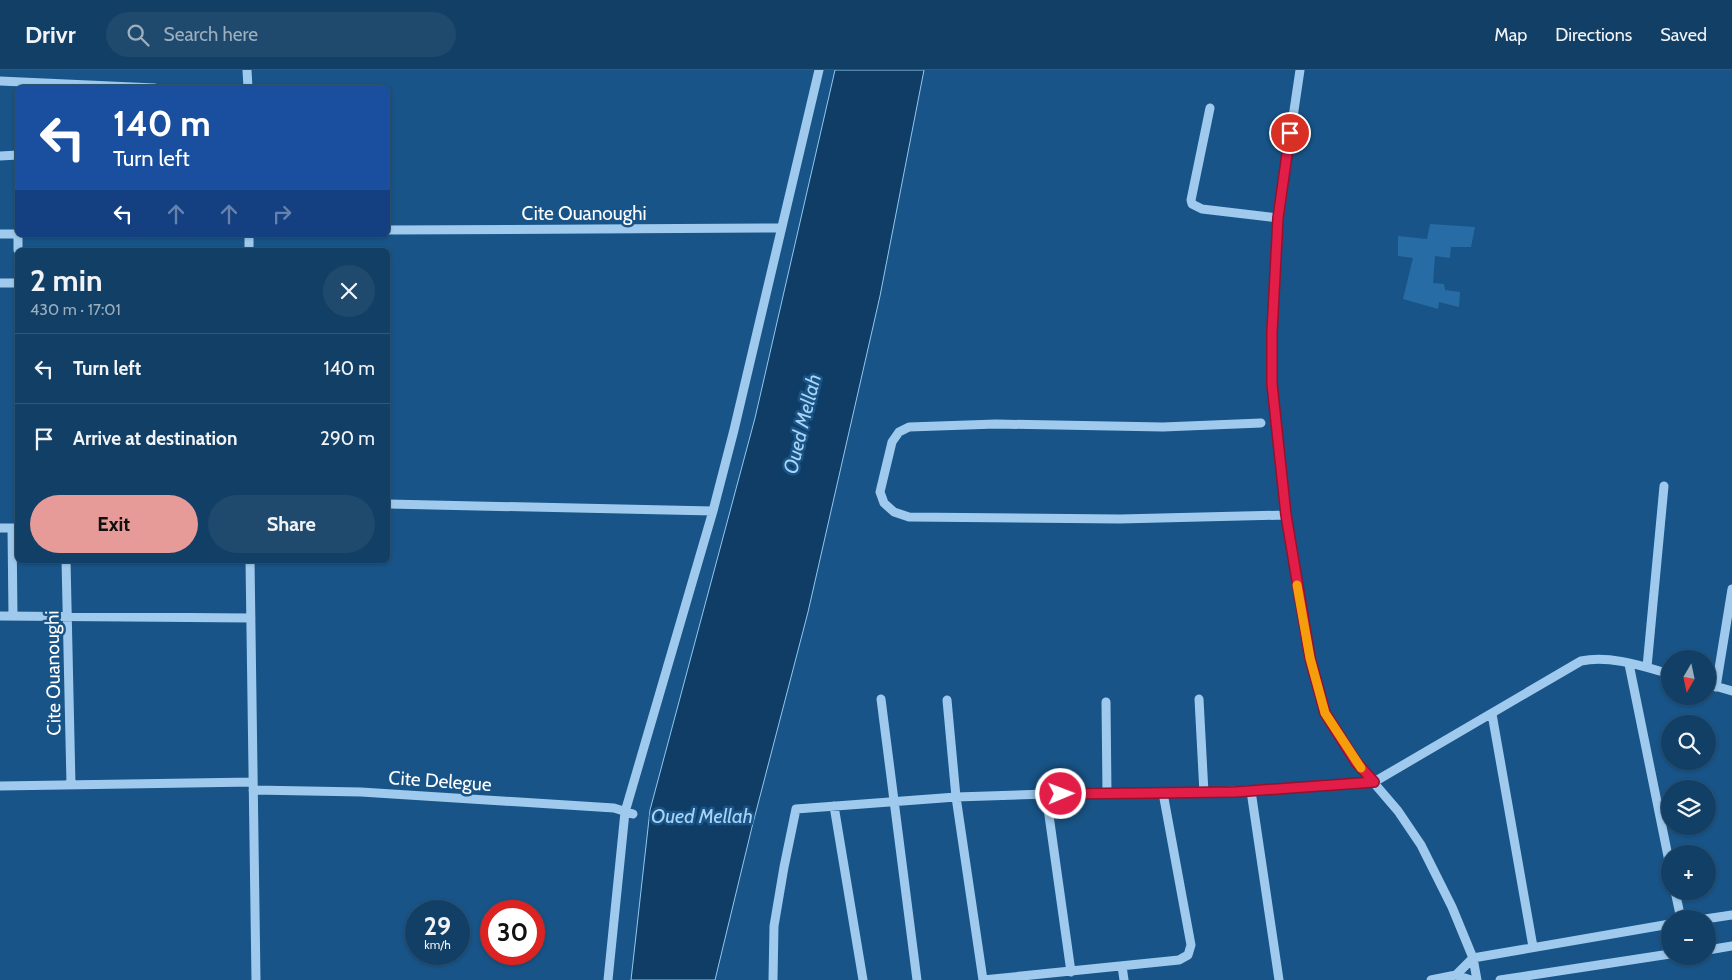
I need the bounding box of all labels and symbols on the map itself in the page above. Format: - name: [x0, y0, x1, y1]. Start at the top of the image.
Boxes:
- pin: [1269, 112, 1311, 154]
- street label: Cite Ouanoughi: [521, 202, 647, 225]
- water label: Oued Mellah: [778, 372, 826, 476]
- street label: Cite Ouanoughi: [40, 610, 66, 736]
- north arrow: [1661, 650, 1716, 705]
- street label: Cite Delegue: [388, 766, 493, 796]
- position arrow: [1034, 767, 1086, 819]
- water label: Oued Mellah: [651, 804, 753, 828]
- speed limit sign: 30: [480, 900, 545, 965]

